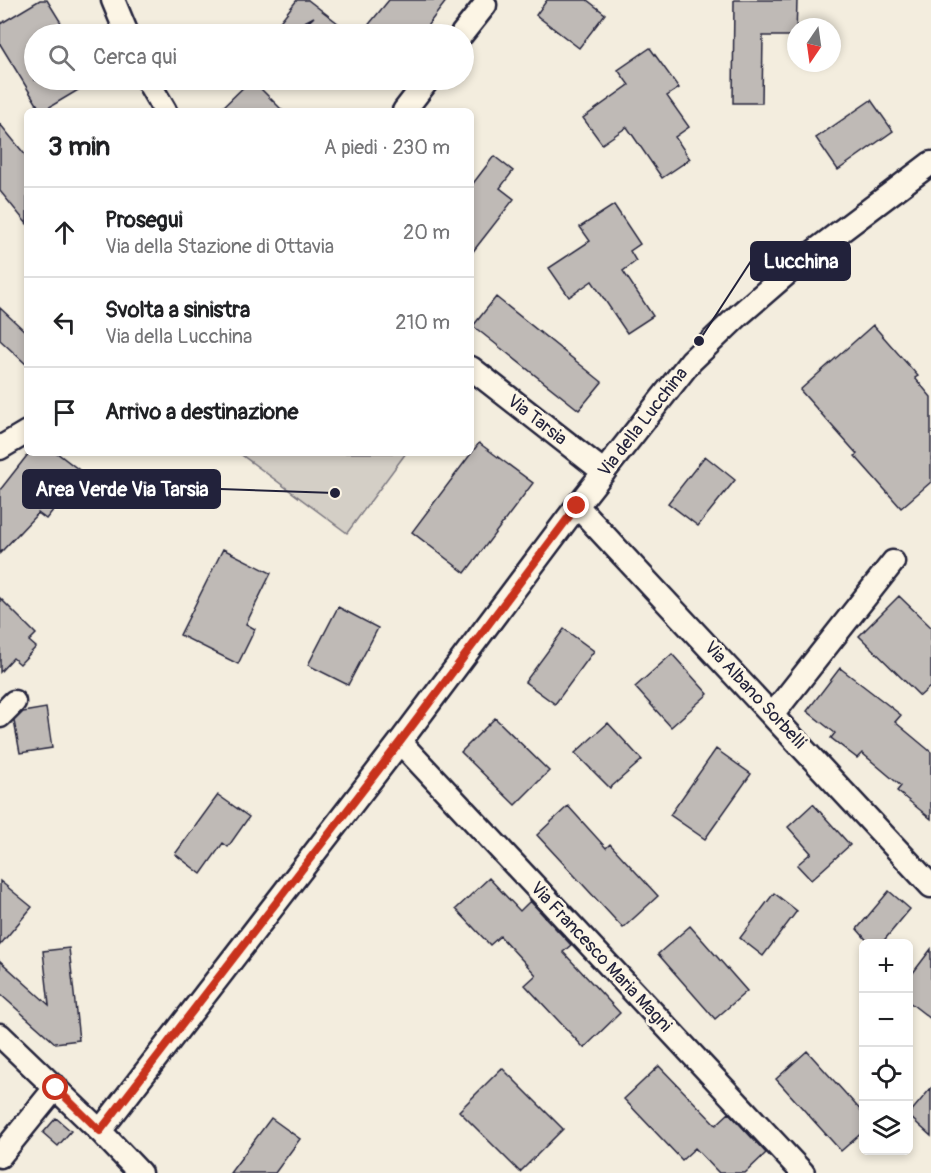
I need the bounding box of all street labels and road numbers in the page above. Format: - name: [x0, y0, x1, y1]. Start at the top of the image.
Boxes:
- street label: Via della Lucchina: [593, 363, 693, 481]
- street label: Via Tarsia: [502, 390, 572, 450]
- street label: Via Albano Sorbelli: [699, 636, 811, 754]
- street label: Via Francesco Maria Magni: [525, 877, 677, 1037]

